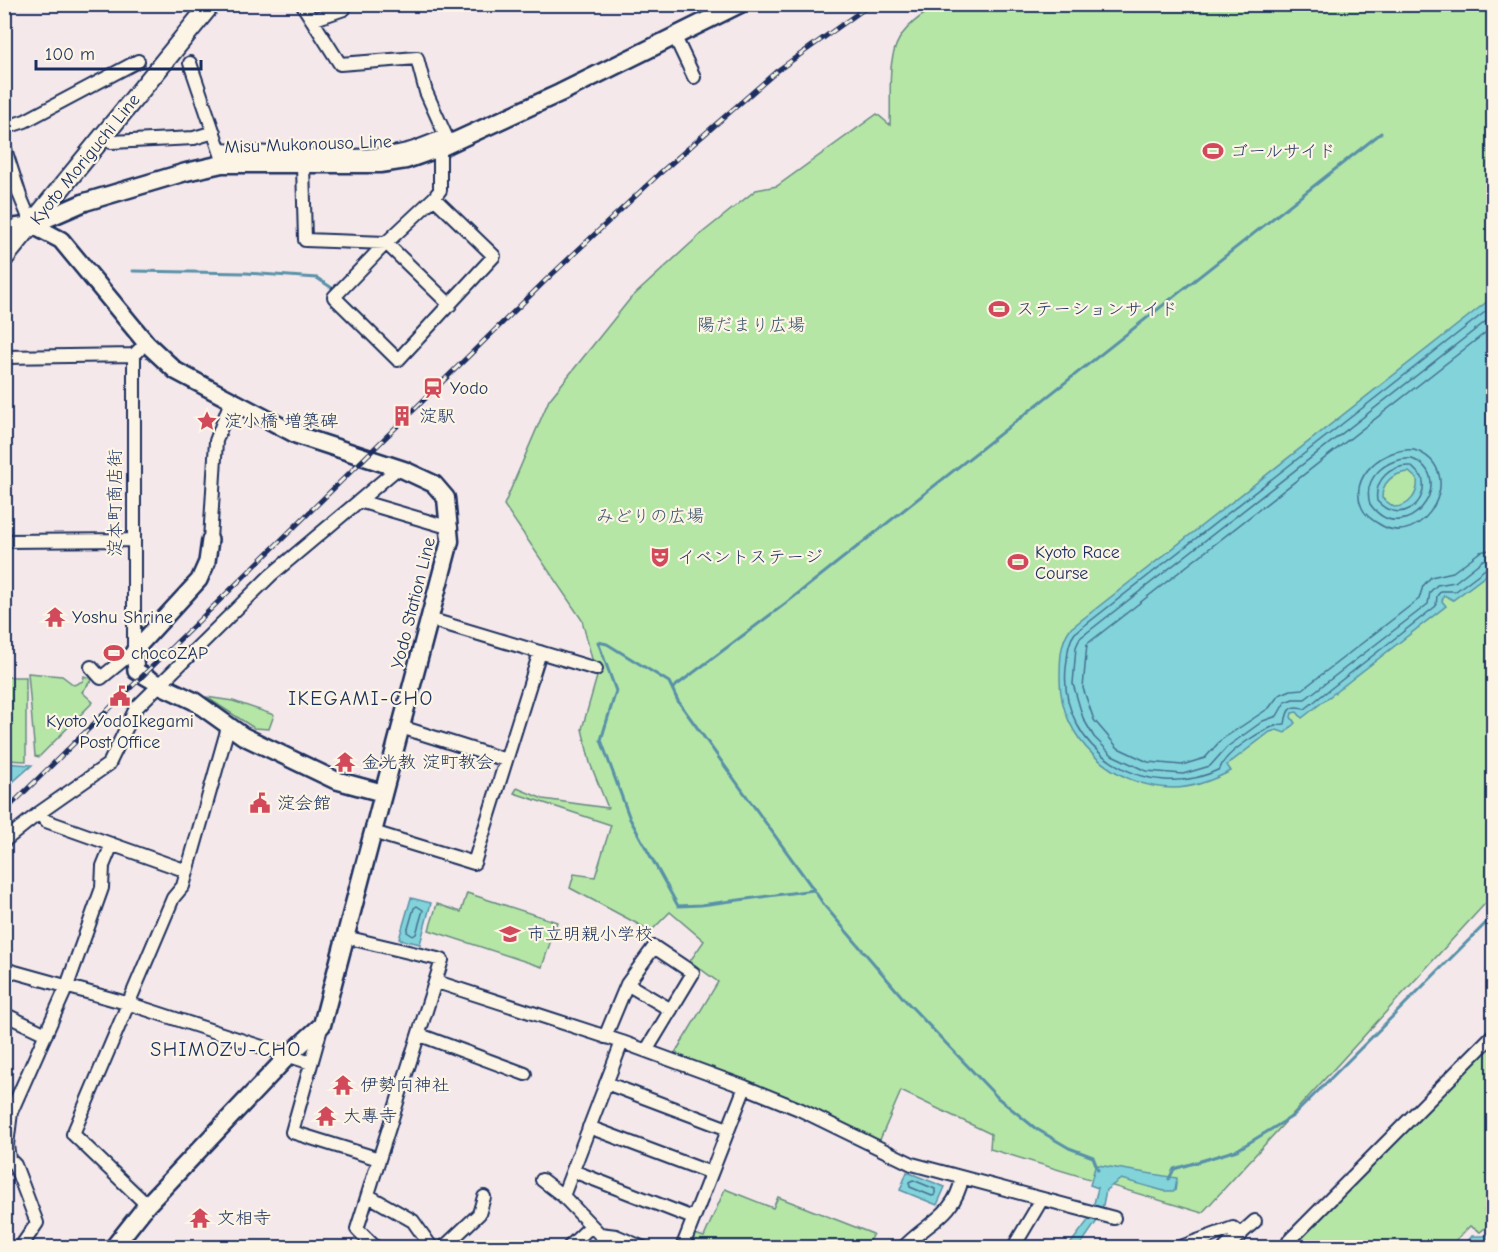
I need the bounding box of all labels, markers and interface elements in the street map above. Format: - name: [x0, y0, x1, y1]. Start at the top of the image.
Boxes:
- scale bar: [36, 33, 201, 71]
- text: 100 m: [45, 44, 95, 65]
- street label: Kyoto Moriguchi Line: [26, 90, 145, 229]
- street label: Misu Mukonouso Line: [224, 131, 392, 158]
- sports icon: ゴールサイド: [1201, 139, 1225, 163]
- place label: ゴールサイド: [1230, 141, 1336, 162]
- sports icon: ステーションサイド: [987, 297, 1011, 321]
- place label: ステーションサイド: [1016, 299, 1178, 320]
- park label: 陽だまり広場: [697, 315, 805, 336]
- station icon: Yodo: [421, 376, 445, 400]
- place label: Yodo: [450, 378, 488, 399]
- building icon: 淀駅: [390, 404, 414, 428]
- place label: 淀駅: [419, 406, 455, 427]
- place icon: 淀小橋 増築碑: [195, 409, 219, 433]
- place label: 淀小橋 増築碑: [224, 411, 338, 432]
- street label: 淀本町商店街: [105, 449, 126, 557]
- park label: みどりの広場: [596, 506, 704, 527]
- street label: Yodo Station Line: [387, 535, 440, 671]
- place label: Kyoto Race Course: [1035, 542, 1120, 584]
- theatre icon: イベントステージ: [648, 545, 672, 569]
- place label: イベントステージ: [677, 547, 822, 568]
- sports icon: Kyoto Race Course: [1006, 550, 1030, 574]
- temple icon: Yoshu Shrine: [43, 605, 67, 629]
- place label: Yoshu Shrine: [72, 607, 173, 628]
- sports icon: chocoZAP: [102, 641, 126, 665]
- place label: chocoZAP: [131, 643, 208, 664]
- public building icon: Kyoto YodoIkegami Post Office: [108, 684, 132, 708]
- district label: IKEGAMI-CHO: [288, 687, 434, 710]
- place label: Kyoto YodoIkegami Post Office: [46, 711, 194, 753]
- temple icon: 金光教 淀町教会: [333, 750, 357, 774]
- place label: 金光教 淀町教会: [362, 752, 494, 773]
- public building icon: 淀会館: [248, 791, 272, 815]
- place label: 淀会館: [277, 793, 331, 814]
- school or university icon: 市立明親小学校: [498, 922, 522, 946]
- place label: 市立明親小学校: [527, 924, 653, 945]
- district label: SHIMOZU-CHO: [150, 1038, 302, 1061]
- temple icon: 伊勢向神社: [331, 1073, 355, 1097]
- place label: 伊勢向神社: [360, 1075, 450, 1096]
- temple icon: 大專寺: [314, 1104, 338, 1128]
- place label: 大專寺: [343, 1106, 397, 1127]
- temple icon: 文相寺: [188, 1206, 212, 1230]
- place label: 文相寺: [217, 1208, 271, 1229]

